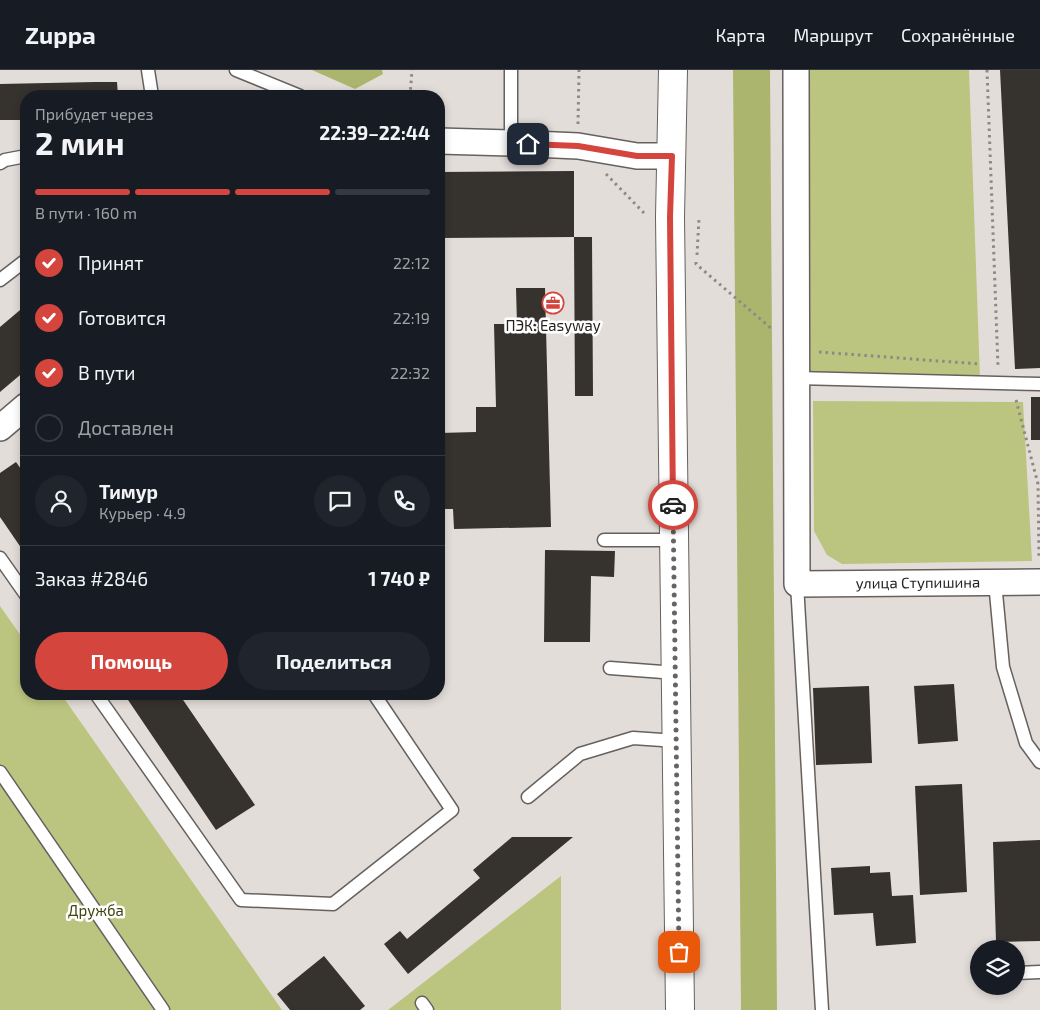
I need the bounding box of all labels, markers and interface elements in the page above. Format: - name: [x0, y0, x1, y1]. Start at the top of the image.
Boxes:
- text: Zuppa: [25, 20, 96, 49]
- text: Карта: [715, 24, 765, 46]
- text: Маршрут: [793, 24, 873, 46]
- text: Сохранённые: [901, 24, 1015, 46]
- text: Прибудет через: [35, 104, 153, 123]
- text: 22:39–22:44: [319, 121, 430, 144]
- text: 2 мин: [35, 123, 125, 161]
- pin: [507, 123, 549, 165]
- icon: home: [514, 130, 542, 158]
- text: В пути · 160 m: [35, 203, 137, 222]
- icon: check: [35, 249, 63, 277]
- text: Принят: [78, 251, 144, 274]
- text: 22:12: [393, 253, 430, 272]
- office icon: ПЭК: Easyway: [541, 291, 565, 315]
- icon: check: [35, 304, 63, 332]
- text: Готовится: [78, 306, 166, 329]
- text: 22:19: [393, 308, 430, 327]
- place label: ПЭК: Easyway: [505, 316, 601, 334]
- icon: check: [35, 359, 63, 387]
- text: В пути: [78, 361, 136, 384]
- text: 22:32: [390, 363, 430, 382]
- text: Доставлен: [78, 416, 174, 439]
- button: person: [35, 475, 87, 527]
- button: chat: [314, 475, 366, 527]
- button: phone: [378, 475, 430, 527]
- text: Тимур: [99, 480, 158, 503]
- courier: [648, 480, 698, 530]
- icon: car: [659, 491, 687, 519]
- text: Курьер · 4.9: [99, 503, 186, 522]
- text: Заказ #2846: [35, 567, 148, 590]
- text: 1 740 ₽: [368, 567, 430, 590]
- street label: улица Ступишина: [856, 572, 980, 593]
- button: Помощь: [35, 632, 228, 690]
- button: Поделиться: [238, 632, 430, 690]
- park label: Дружба: [68, 901, 124, 920]
- pin: [658, 931, 700, 973]
- icon: bag: [665, 938, 693, 966]
- map controls: [970, 940, 1025, 995]
- button: layers: [970, 940, 1025, 995]

